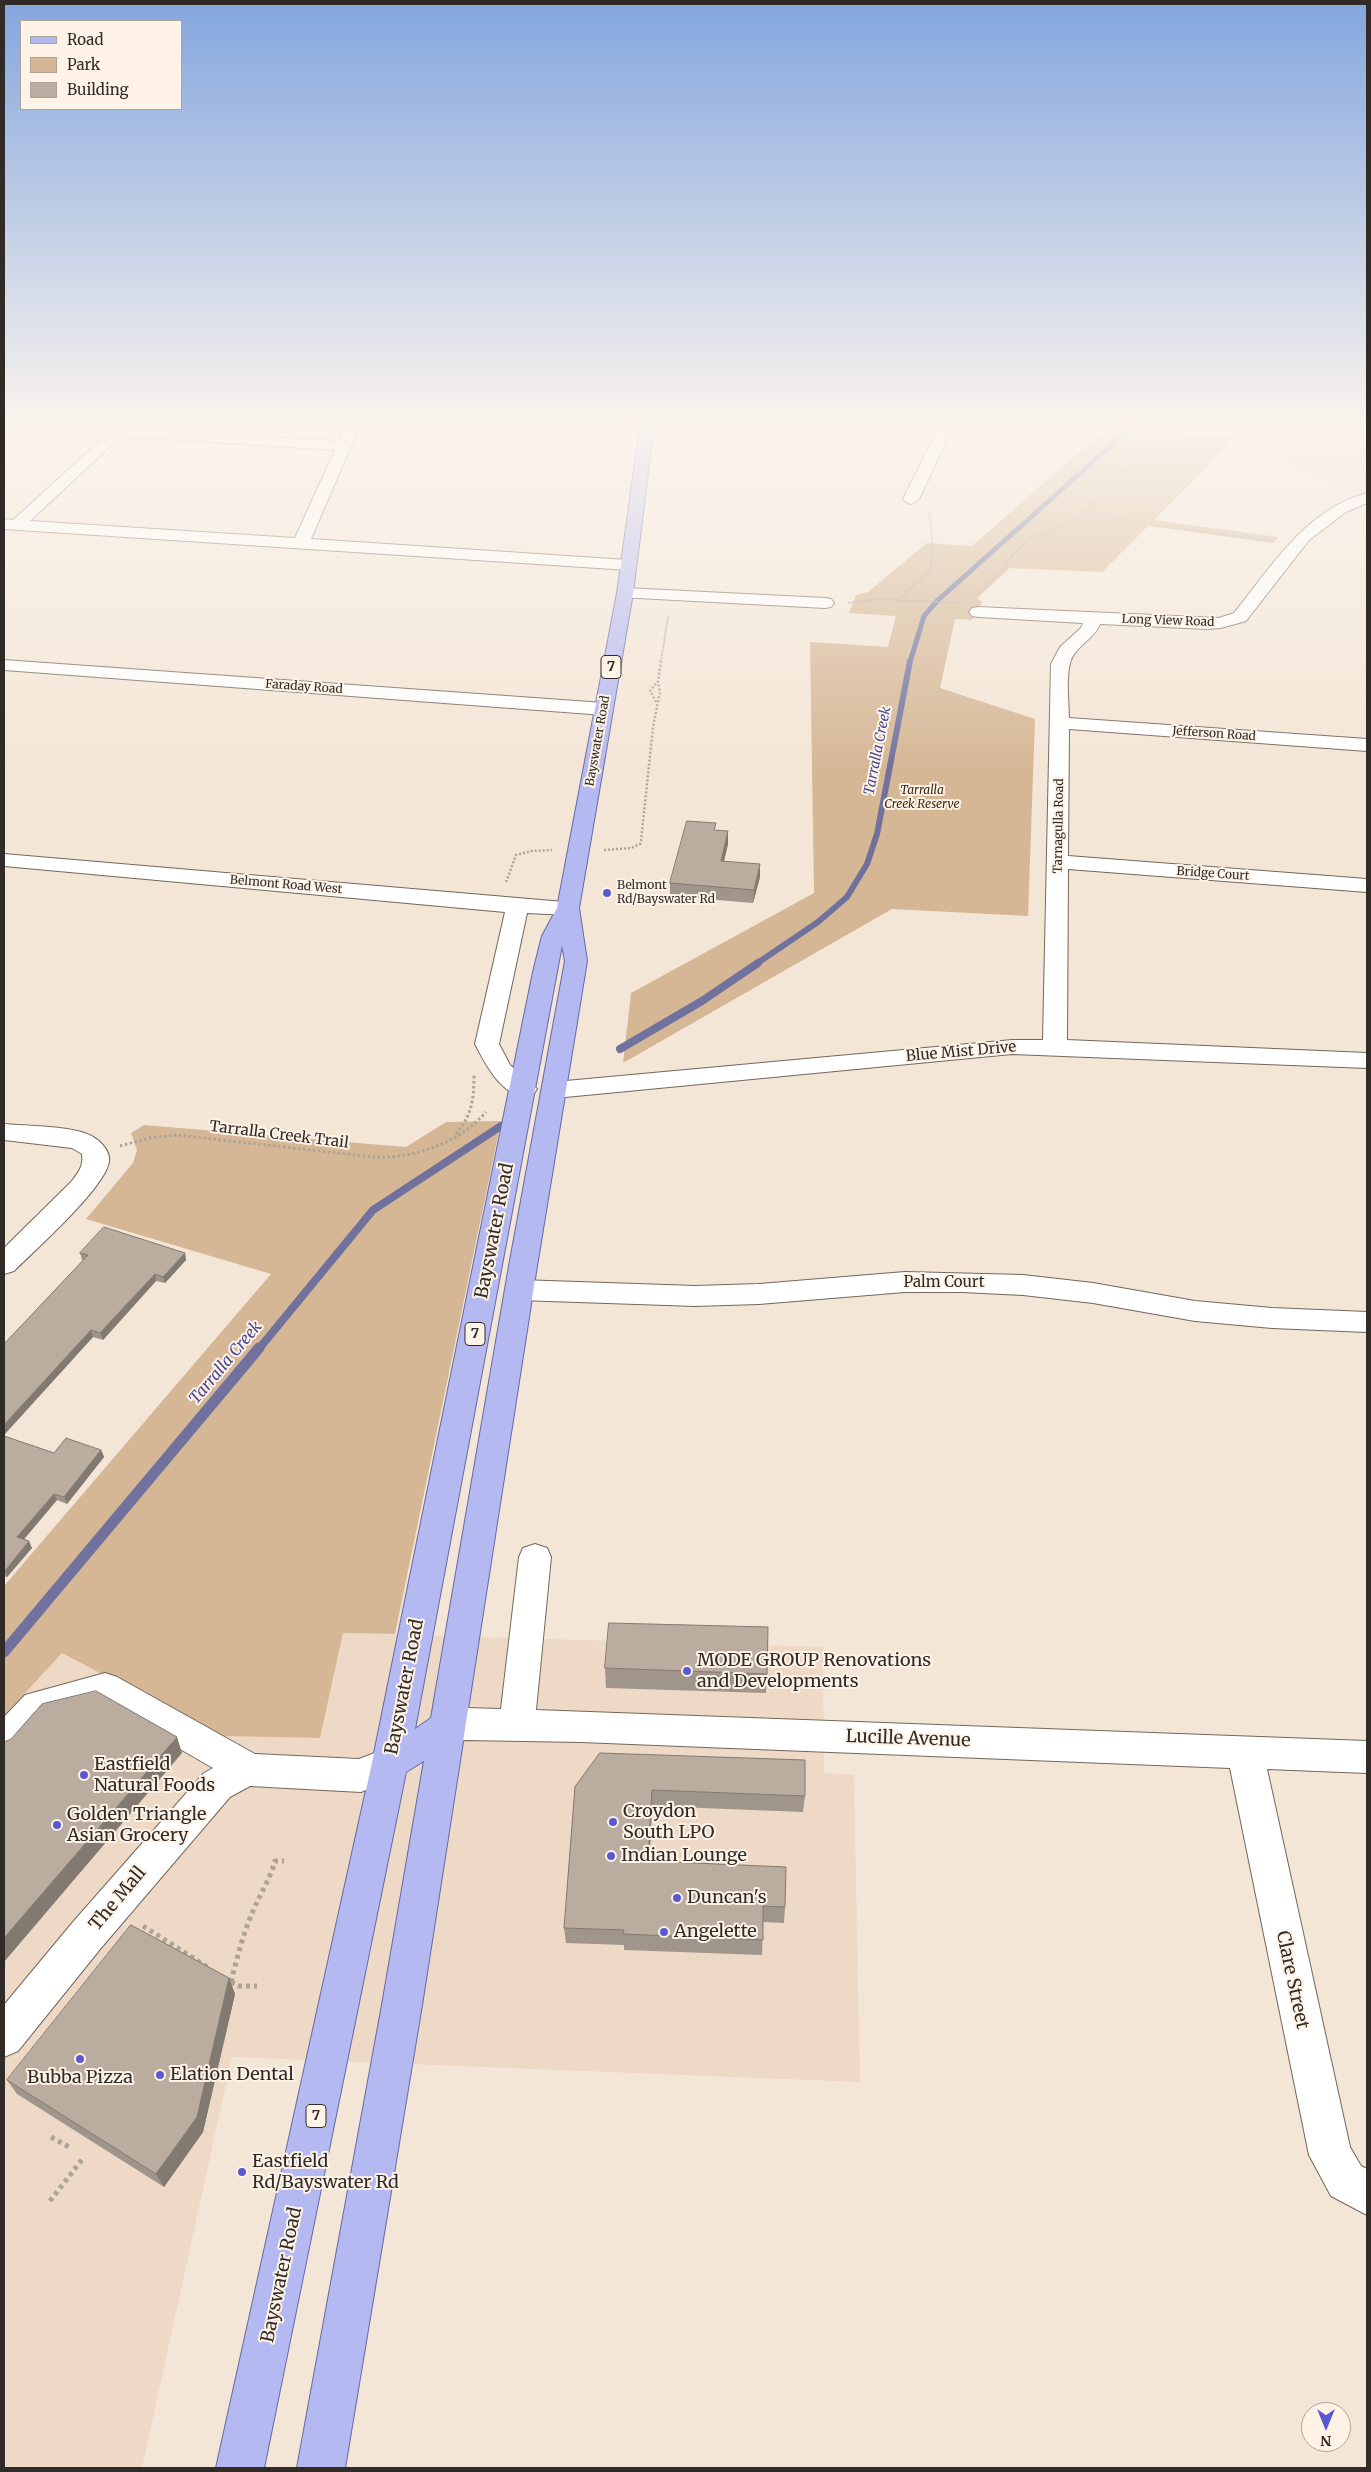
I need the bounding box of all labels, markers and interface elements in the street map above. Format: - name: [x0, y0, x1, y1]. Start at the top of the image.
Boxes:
- legend: [20, 20, 182, 110]
- text: Road: [67, 30, 103, 49]
- text: Park: [67, 55, 100, 74]
- text: Building: [67, 80, 129, 99]
- street label: Long View Road: [1121, 612, 1215, 630]
- road number: 7: [601, 656, 621, 679]
- street label: Faraday Road: [265, 677, 343, 697]
- street label: Bayswater Road: [583, 695, 613, 787]
- water label: Tarralla Creek: [861, 705, 895, 797]
- street label: Jefferson Road: [1172, 724, 1256, 744]
- street label: Tarnagulla Road: [1051, 778, 1067, 874]
- park label: Tarralla Creek Reserve: [884, 784, 960, 812]
- street label: Bridge Court: [1176, 864, 1250, 884]
- street label: Belmont Road West: [229, 873, 343, 897]
- place label: Belmont Rd/Bayswater Rd: [617, 879, 715, 907]
- marker: Belmont Rd/Bayswater Rd: [601, 887, 613, 899]
- street label: Blue Mist Drive: [905, 1038, 1017, 1066]
- street label: Tarralla Creek Trail: [208, 1118, 350, 1152]
- street label: Bayswater Road: [471, 1161, 519, 1301]
- street label: Palm Court: [904, 1274, 984, 1292]
- water label: Tarralla Creek: [186, 1318, 266, 1408]
- road number: 7: [465, 1322, 485, 1346]
- street label: Bayswater Road: [381, 1617, 429, 1757]
- place label: MODE GROUP Renovations and Developments: [697, 1650, 931, 1692]
- marker: MODE GROUP Renovations and Developments: [681, 1665, 693, 1677]
- street label: Lucille Avenue: [845, 1726, 971, 1752]
- place label: Eastfield Natural Foods: [94, 1754, 215, 1796]
- marker: Eastfield Natural Foods: [78, 1769, 90, 1781]
- place label: Croydon South LPO: [623, 1801, 714, 1844]
- place label: Golden Triangle Asian Grocery: [67, 1804, 206, 1846]
- marker: Croydon South LPO: [607, 1816, 619, 1828]
- marker: Golden Triangle Asian Grocery: [51, 1819, 63, 1831]
- place label: Indian Lounge: [621, 1845, 747, 1867]
- marker: Indian Lounge: [605, 1850, 617, 1862]
- street label: The Mall: [85, 1863, 151, 1935]
- place label: Duncan's: [687, 1887, 767, 1909]
- marker: Duncan's: [671, 1892, 683, 1904]
- place label: Angelette: [674, 1921, 757, 1943]
- marker: Angelette: [658, 1926, 670, 1938]
- street label: Clare Street: [1271, 1929, 1313, 2031]
- marker: Bubba Pizza: [74, 2053, 86, 2065]
- place label: Elation Dental: [170, 2064, 294, 2086]
- place label: Bubba Pizza: [27, 2067, 133, 2089]
- marker: Elation Dental: [154, 2069, 166, 2081]
- road number: 7: [306, 2104, 326, 2128]
- place label: Eastfield Rd/Bayswater Rd: [252, 2151, 399, 2194]
- marker: Eastfield Rd/Bayswater Rd: [236, 2166, 248, 2178]
- street label: Bayswater Road: [257, 2205, 307, 2345]
- north arrow: [1301, 2402, 1351, 2452]
- text: N: [1320, 2432, 1332, 2450]

